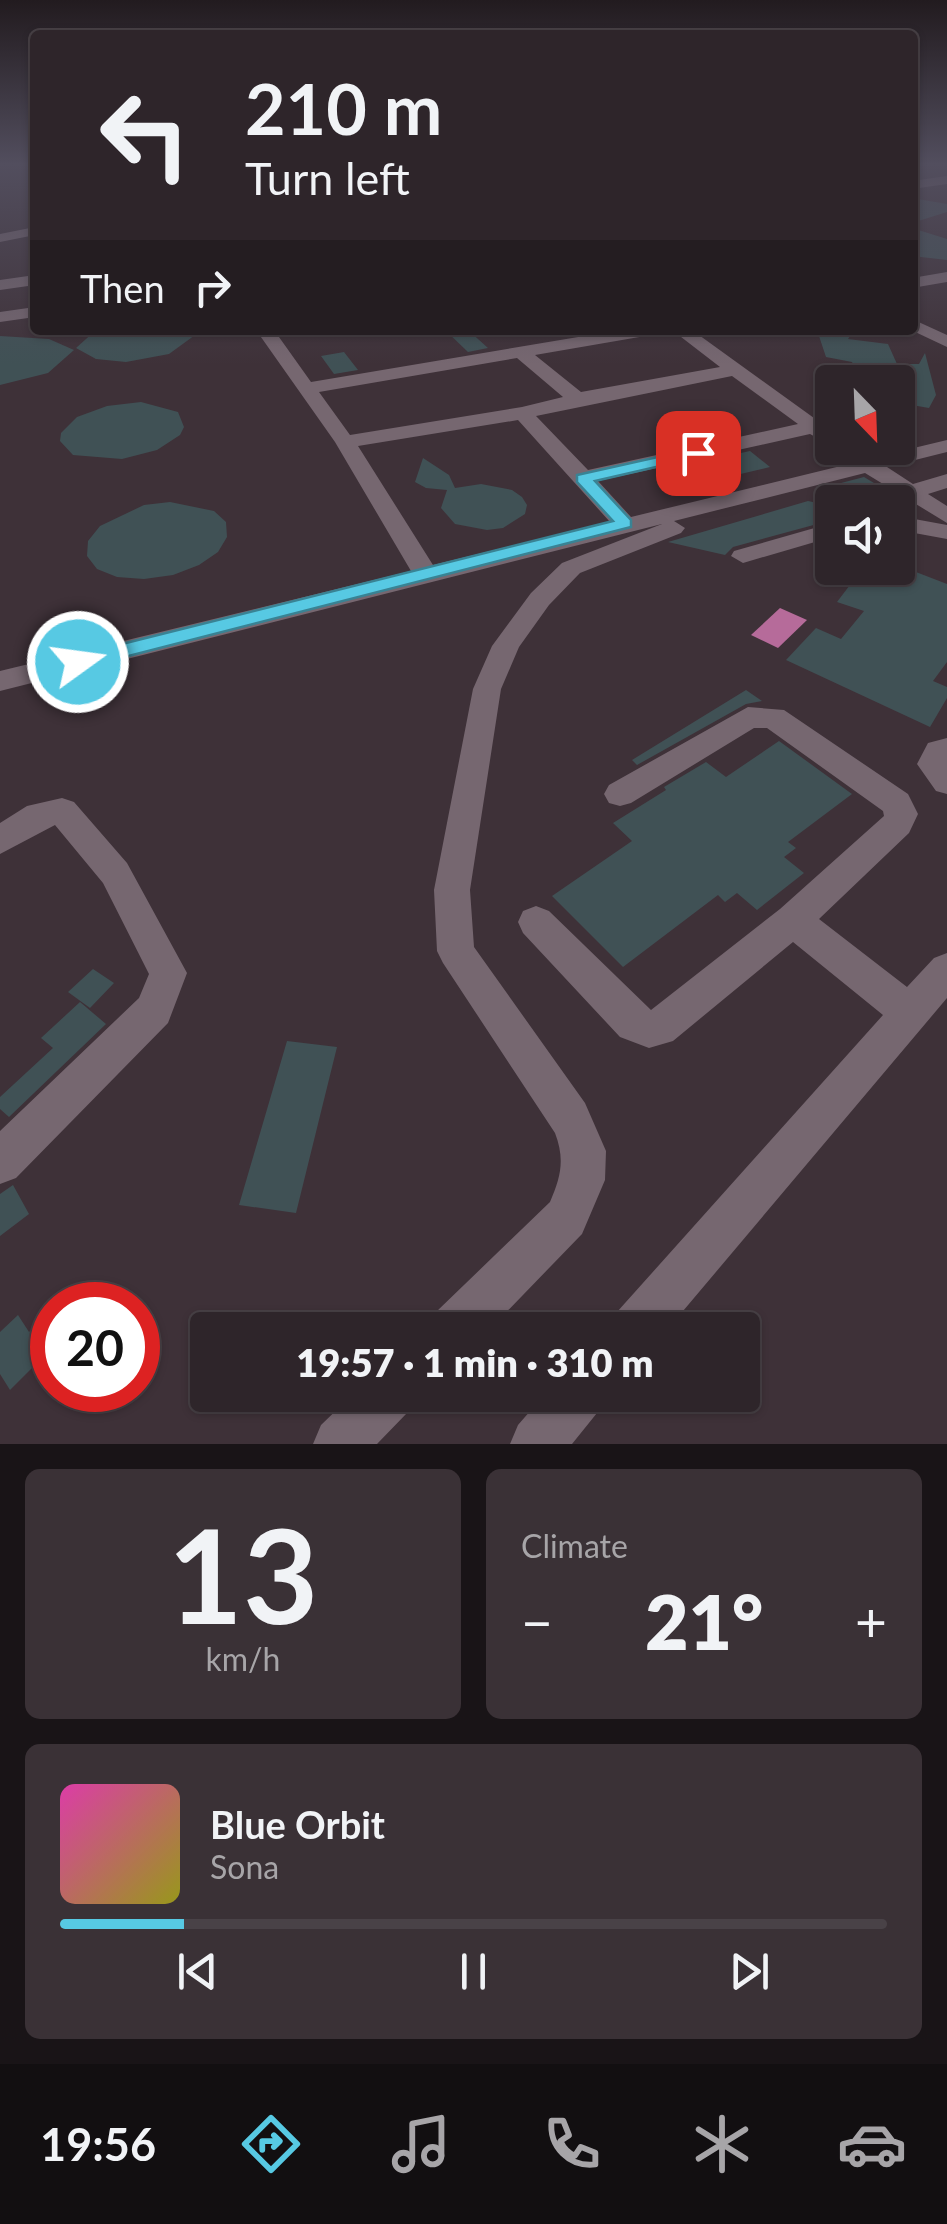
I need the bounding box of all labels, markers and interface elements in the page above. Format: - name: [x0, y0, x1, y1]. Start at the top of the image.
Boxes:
- text: 210 m: [245, 66, 442, 150]
- icon: left: [80, 70, 210, 200]
- text: Turn left: [245, 151, 410, 205]
- icon: right: [185, 260, 240, 315]
- text: Then: [80, 265, 165, 311]
- north arrow: [815, 365, 915, 465]
- map controls: [815, 365, 915, 585]
- pin: [656, 411, 741, 496]
- icon: arrive: [671, 426, 726, 481]
- button: sound: [815, 485, 915, 585]
- position arrow: [26, 610, 130, 714]
- speed limit sign: 20: [30, 1282, 160, 1412]
- text: 19:57 · 1 min · 310 m: [296, 1339, 654, 1385]
- text: 13: [168, 1496, 318, 1652]
- text: Climate: [521, 1526, 628, 1565]
- text: 21°: [645, 1576, 763, 1666]
- text: −: [521, 1588, 553, 1654]
- text: +: [855, 1588, 887, 1654]
- text: km/h: [206, 1639, 280, 1678]
- text: Blue Orbit: [210, 1801, 385, 1847]
- text: Sona: [210, 1847, 279, 1886]
- icon: previous: [170, 1944, 225, 1999]
- icon: pause: [446, 1944, 501, 1999]
- icon: next: [722, 1944, 777, 1999]
- icon: directions: [236, 2109, 306, 2179]
- icon: music: [386, 2109, 456, 2179]
- icon: phone: [537, 2109, 607, 2179]
- icon: climate: [687, 2109, 757, 2179]
- icon: car: [837, 2109, 907, 2179]
- text: 19:56: [40, 2117, 156, 2171]

